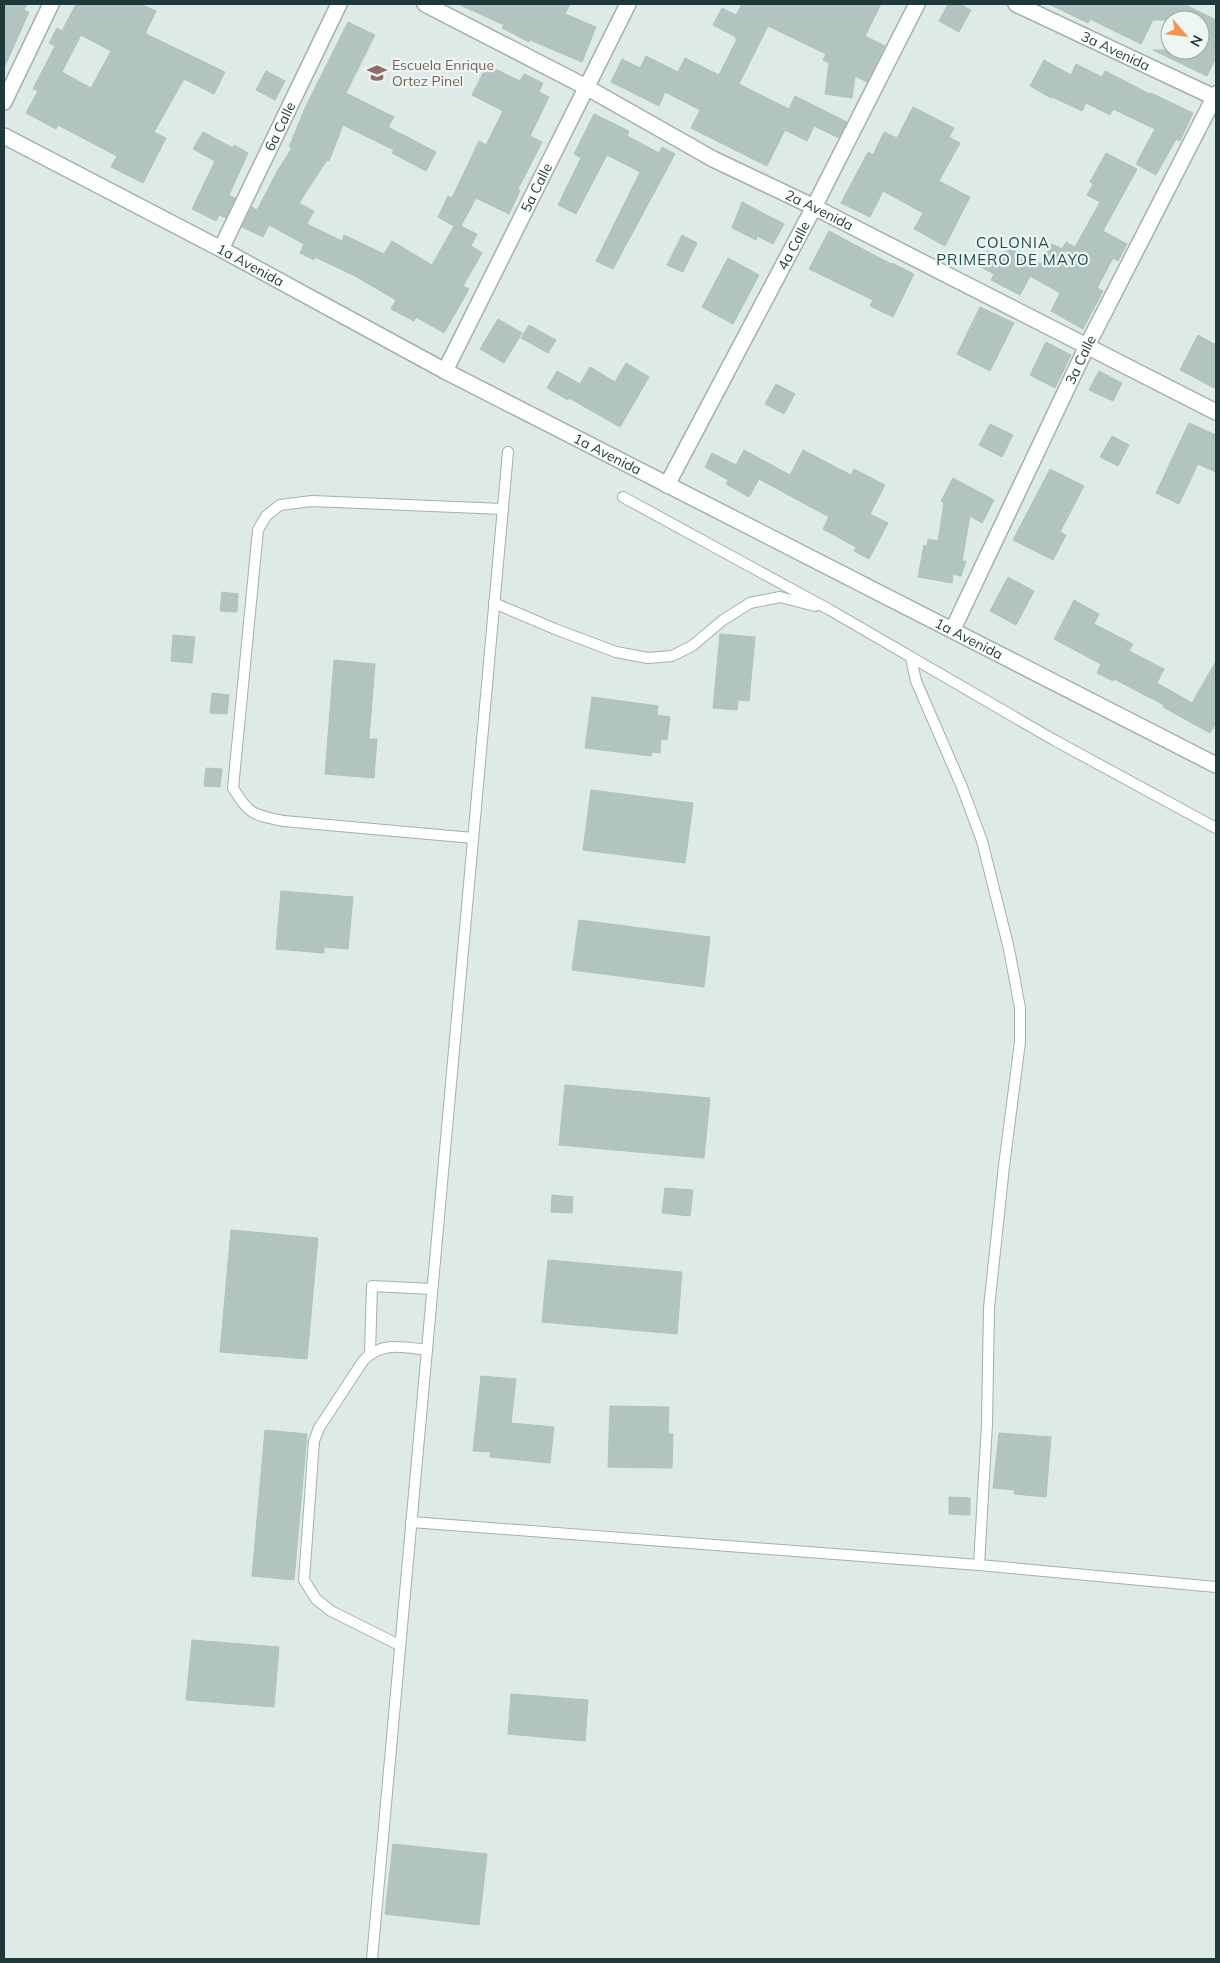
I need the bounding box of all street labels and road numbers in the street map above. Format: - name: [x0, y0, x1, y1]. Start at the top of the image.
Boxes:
- street label: 3a Avenida: [1078, 27, 1153, 75]
- street label: 6a Calle: [261, 99, 300, 154]
- street label: 5a Calle: [517, 160, 556, 215]
- street label: 2a Avenida: [782, 186, 856, 235]
- street label: 4a Calle: [773, 218, 814, 273]
- street label: 1a Avenida: [214, 239, 287, 290]
- street label: 3a Calle: [1061, 332, 1100, 387]
- street label: 1a Avenida: [570, 429, 644, 479]
- street label: 1a Avenida: [932, 614, 1006, 663]

